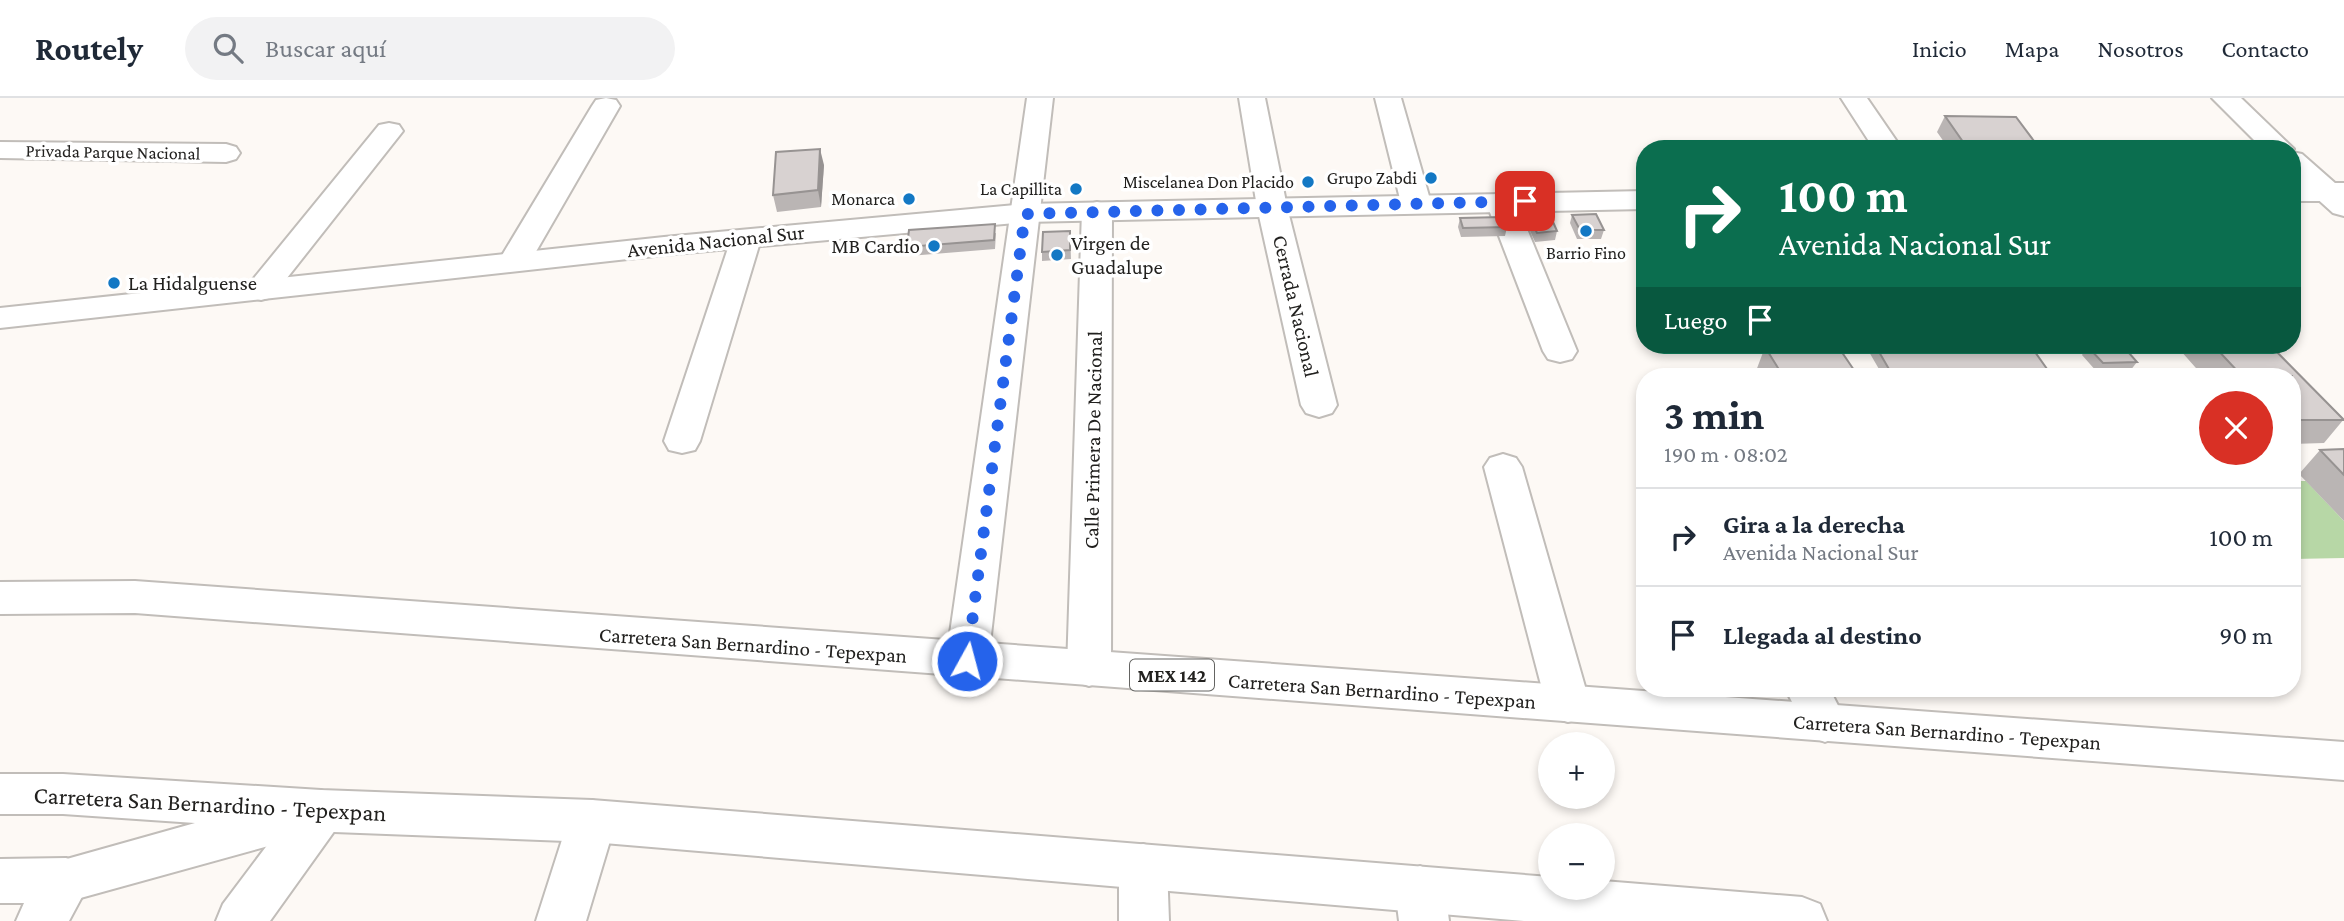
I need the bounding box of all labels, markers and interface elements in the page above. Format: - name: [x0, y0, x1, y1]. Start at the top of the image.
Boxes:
- search box: [185, 17, 675, 80]
- icon: search: [209, 29, 247, 67]
- text: Routely: [35, 30, 143, 67]
- text: Buscar aquí: [265, 34, 386, 63]
- text: Inicio: [1912, 35, 1967, 62]
- text: Mapa: [2005, 35, 2059, 62]
- text: Nosotros: [2097, 35, 2184, 62]
- text: Contacto: [2222, 35, 2309, 62]
- street label: Privada Parque Nacional: [25, 140, 201, 164]
- place label: Grupo Zabdi: [1327, 168, 1417, 188]
- icon: right: [1664, 168, 1755, 259]
- text: 100 m: [1779, 168, 1908, 223]
- marker: Grupo Zabdi: [1423, 170, 1439, 186]
- pin: [1495, 171, 1555, 231]
- place label: Miscelanea Don Placido: [1123, 172, 1294, 192]
- marker: Miscelanea Don Placido: [1300, 174, 1316, 190]
- place label: La Capillita: [980, 179, 1062, 199]
- marker: La Capillita: [1068, 181, 1084, 197]
- icon: arrive: [1506, 182, 1544, 220]
- place label: Monarca: [831, 189, 895, 209]
- marker: Monarca: [901, 191, 917, 207]
- street label: Avenida Nacional Sur: [626, 220, 807, 262]
- marker: Barrio Fino: [1578, 223, 1594, 239]
- text: Avenida Nacional Sur: [1779, 226, 2051, 262]
- place label: Virgen de Guadalupe: [1071, 231, 1163, 279]
- street label: Cerrada Nacional: [1268, 233, 1324, 379]
- place label: MB Cardio: [831, 234, 920, 258]
- marker: MB Cardio: [926, 238, 942, 254]
- place label: Barrio Fino: [1546, 243, 1626, 263]
- marker: Virgen de Guadalupe: [1049, 247, 1065, 263]
- place label: La Hidalguense: [128, 271, 257, 295]
- marker: La Hidalguense: [106, 275, 122, 291]
- icon: arrive: [1741, 301, 1779, 339]
- text: Luego: [1664, 306, 1727, 335]
- street label: Calle Primera De Nacional: [1079, 331, 1107, 549]
- text: 3 min: [1664, 391, 1764, 438]
- button: close: [2199, 391, 2273, 465]
- text: 190 m · 08:02: [1664, 441, 1788, 467]
- text: Gira a la derecha: [1723, 510, 1905, 539]
- icon: right: [1664, 518, 1702, 556]
- text: 100 m: [2209, 523, 2273, 552]
- text: Avenida Nacional Sur: [1723, 539, 1919, 565]
- icon: arrive: [1664, 616, 1702, 654]
- text: Llegada al destino: [1723, 621, 1922, 650]
- text: 90 m: [2219, 621, 2273, 650]
- street label: Carretera San Bernardino - Tepexpan: [598, 622, 908, 668]
- position arrow: [930, 624, 1004, 698]
- road number: MEX 142: [1130, 660, 1214, 690]
- street label: Carretera San Bernardino - Tepexpan: [1227, 668, 1537, 714]
- street label: Carretera San Bernardino - Tepexpan: [1792, 709, 2102, 755]
- map controls: [1538, 732, 1615, 900]
- button: +: [1538, 732, 1615, 809]
- street label: Carretera San Bernardino - Tepexpan: [33, 781, 387, 826]
- button: −: [1538, 823, 1615, 900]

